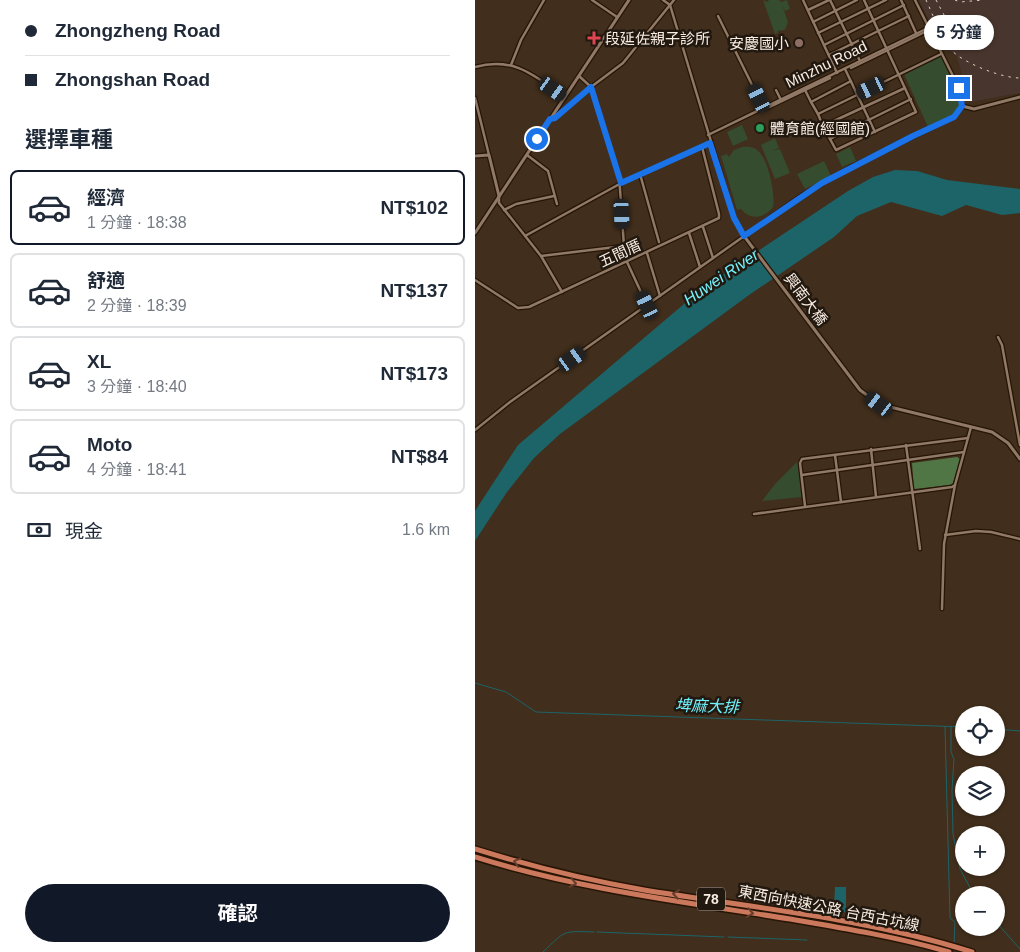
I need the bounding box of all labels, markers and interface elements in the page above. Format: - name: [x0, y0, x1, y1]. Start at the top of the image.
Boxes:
- callout: 5 分鐘: [924, 16, 994, 51]
- text: Zhongzheng Road: [55, 20, 221, 41]
- text: 5 分鐘: [936, 24, 982, 41]
- place label: 段延佐親子診所: [605, 30, 710, 47]
- marker: 段延佐親子診所: [587, 31, 601, 45]
- place label: 安慶國小: [729, 35, 789, 52]
- street label: Minzhu Road: [783, 37, 869, 91]
- marker: 安慶國小: [793, 37, 805, 49]
- text: Zhongshan Road: [55, 69, 210, 90]
- car: [536, 74, 569, 104]
- car: [854, 75, 887, 101]
- route end: [948, 77, 970, 99]
- car: [745, 81, 772, 115]
- place label: 體育館(經國館): [770, 120, 870, 137]
- marker: 體育館(經國館): [754, 122, 766, 134]
- text: 選擇車種: [25, 127, 113, 152]
- route start: [526, 128, 548, 150]
- icon: car: [27, 185, 72, 230]
- text: 經濟: [87, 187, 125, 208]
- text: NT$102: [380, 197, 448, 218]
- car: [613, 199, 630, 229]
- text: 1 分鐘 · 18:38: [87, 214, 187, 231]
- street label: 五間厝: [596, 236, 644, 270]
- water label: Huwei River: [680, 245, 762, 308]
- icon: car: [27, 268, 72, 313]
- text: 舒適: [87, 270, 125, 291]
- street label: 興南大橋: [781, 270, 831, 328]
- text: NT$137: [380, 280, 448, 301]
- car: [633, 288, 660, 322]
- text: 2 分鐘 · 18:39: [87, 297, 187, 314]
- car: [555, 344, 588, 374]
- icon: car: [27, 351, 72, 396]
- text: XL: [87, 351, 111, 372]
- text: NT$173: [380, 363, 448, 384]
- text: 3 分鐘 · 18:40: [87, 378, 187, 395]
- car: [862, 389, 895, 419]
- icon: car: [27, 434, 72, 479]
- text: Moto: [87, 434, 132, 455]
- text: NT$84: [391, 446, 448, 467]
- text: 4 分鐘 · 18:41: [87, 461, 187, 478]
- icon: cash: [25, 516, 53, 544]
- text: 現金: [65, 521, 103, 542]
- text: 1.6 km: [402, 521, 450, 538]
- water label: 埤麻大排: [675, 696, 741, 716]
- map controls: [955, 706, 1005, 936]
- button: locate: [955, 706, 1005, 756]
- button: layers: [955, 766, 1005, 816]
- button: +: [955, 826, 1005, 876]
- one-way arrow: [513, 857, 521, 868]
- one-way arrow: [568, 877, 577, 887]
- street label: 東西向快速公路 台西古坑線: [737, 882, 921, 934]
- button: 確認: [25, 884, 450, 942]
- button: −: [955, 886, 1005, 936]
- road number: 78: [697, 888, 725, 911]
- one-way arrow: [672, 889, 680, 900]
- one-way arrow: [746, 907, 755, 917]

